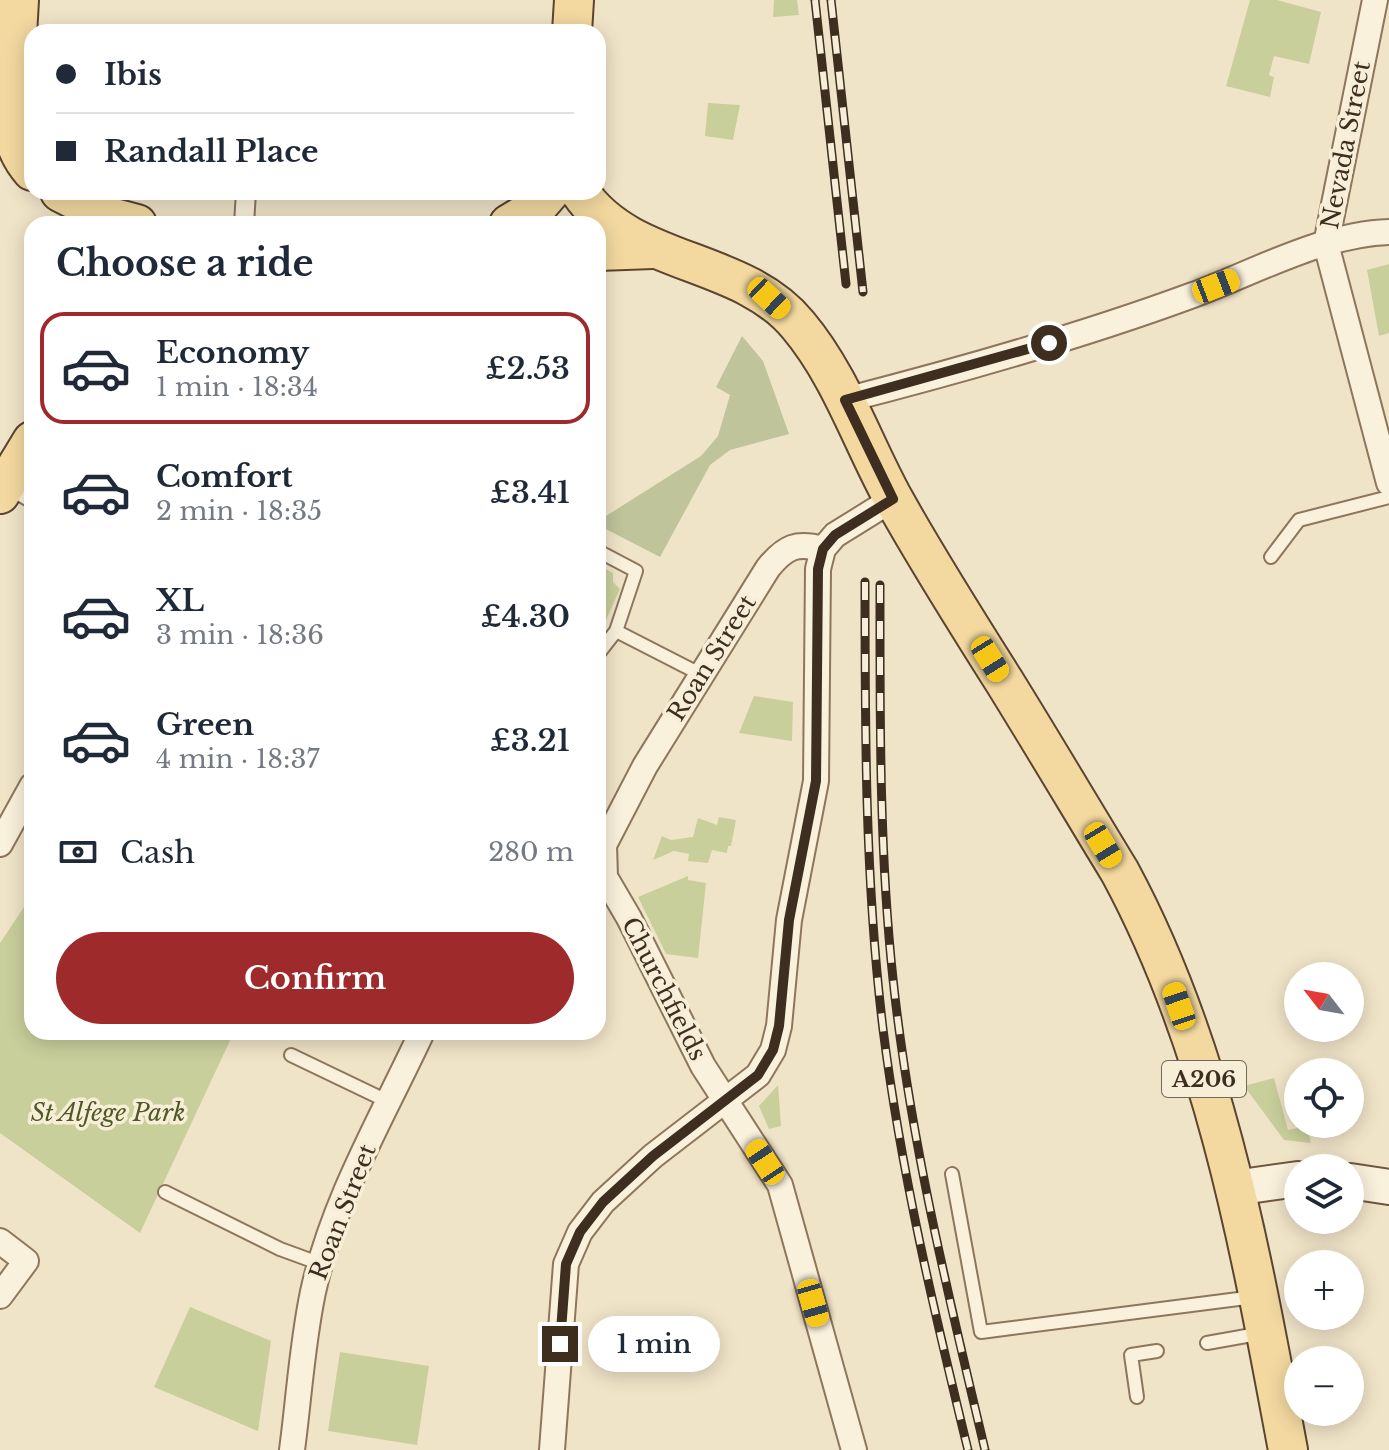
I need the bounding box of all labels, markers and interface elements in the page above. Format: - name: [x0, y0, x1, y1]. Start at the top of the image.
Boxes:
- text: Ibis: [104, 56, 162, 93]
- street label: Nevada Street: [1315, 59, 1376, 231]
- text: Randall Place: [104, 133, 319, 170]
- text: Choose a ride: [56, 241, 313, 286]
- car: [1189, 266, 1243, 306]
- car: [743, 273, 795, 323]
- route start: [1031, 325, 1067, 361]
- icon: car: [60, 332, 132, 404]
- text: Economy: [156, 334, 309, 371]
- text: £2.53: [485, 350, 570, 387]
- text: 1 min · 18:34: [156, 371, 318, 403]
- icon: car: [60, 456, 132, 528]
- text: Comfort: [156, 458, 293, 495]
- text: £3.41: [490, 474, 570, 511]
- text: 2 min · 18:35: [156, 495, 322, 527]
- icon: car: [60, 580, 132, 652]
- text: XL: [156, 582, 204, 619]
- street label: Roan Street: [661, 589, 762, 726]
- text: £4.30: [481, 598, 570, 635]
- text: 3 min · 18:36: [156, 619, 324, 651]
- car: [967, 632, 1013, 686]
- icon: car: [60, 704, 132, 776]
- text: Green: [156, 706, 254, 743]
- text: £3.21: [490, 722, 570, 759]
- text: 4 min · 18:37: [156, 743, 320, 775]
- car: [1080, 818, 1126, 872]
- icon: cash: [56, 830, 100, 874]
- text: Cash: [120, 834, 195, 871]
- text: 280 m: [488, 836, 574, 868]
- street label: Churchfields: [616, 912, 713, 1065]
- button: Confirm: [56, 932, 574, 1024]
- north arrow: [1284, 962, 1364, 1042]
- map controls: [1284, 962, 1364, 1426]
- car: [1160, 979, 1198, 1033]
- button: locate: [1284, 1058, 1364, 1138]
- road number: A206: [1162, 1061, 1246, 1097]
- park label: St Alfege Park: [31, 1098, 185, 1127]
- car: [742, 1135, 788, 1189]
- street label: Roan Street: [303, 1140, 382, 1284]
- button: layers: [1284, 1154, 1364, 1234]
- button: +: [1284, 1250, 1364, 1330]
- car: [795, 1277, 831, 1329]
- callout: 1 min: [588, 1316, 720, 1372]
- route end: [542, 1326, 578, 1362]
- text: 1 min: [617, 1328, 691, 1360]
- button: −: [1284, 1346, 1364, 1426]

